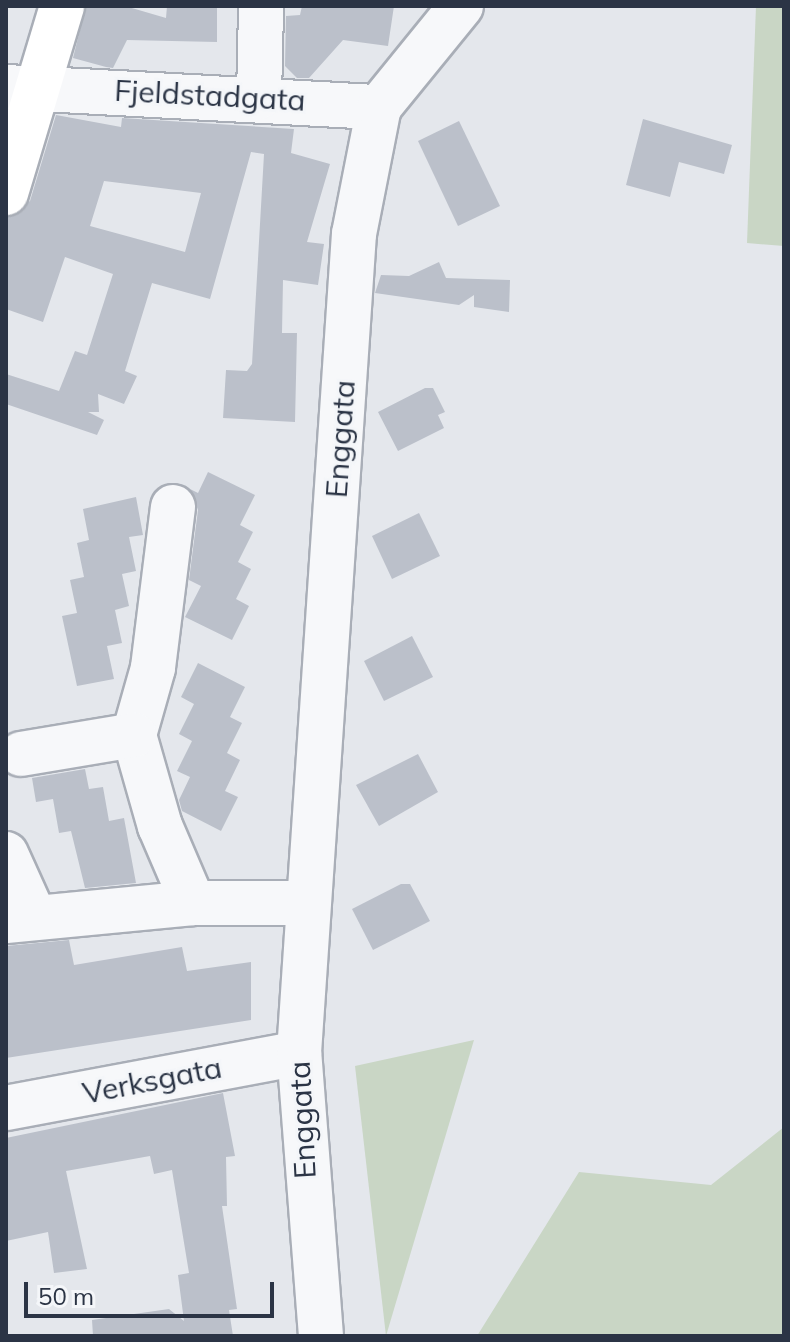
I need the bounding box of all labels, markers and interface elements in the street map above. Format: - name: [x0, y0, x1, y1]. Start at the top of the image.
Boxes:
- street label: Fjeldstadgata: [114, 72, 306, 118]
- street label: Enggata: [318, 379, 362, 499]
- street label: Verksgata: [79, 1049, 225, 1111]
- street label: Enggata: [281, 1060, 323, 1180]
- scale bar: [28, 1266, 278, 1316]
- text: 50 m: [38, 1281, 94, 1311]

